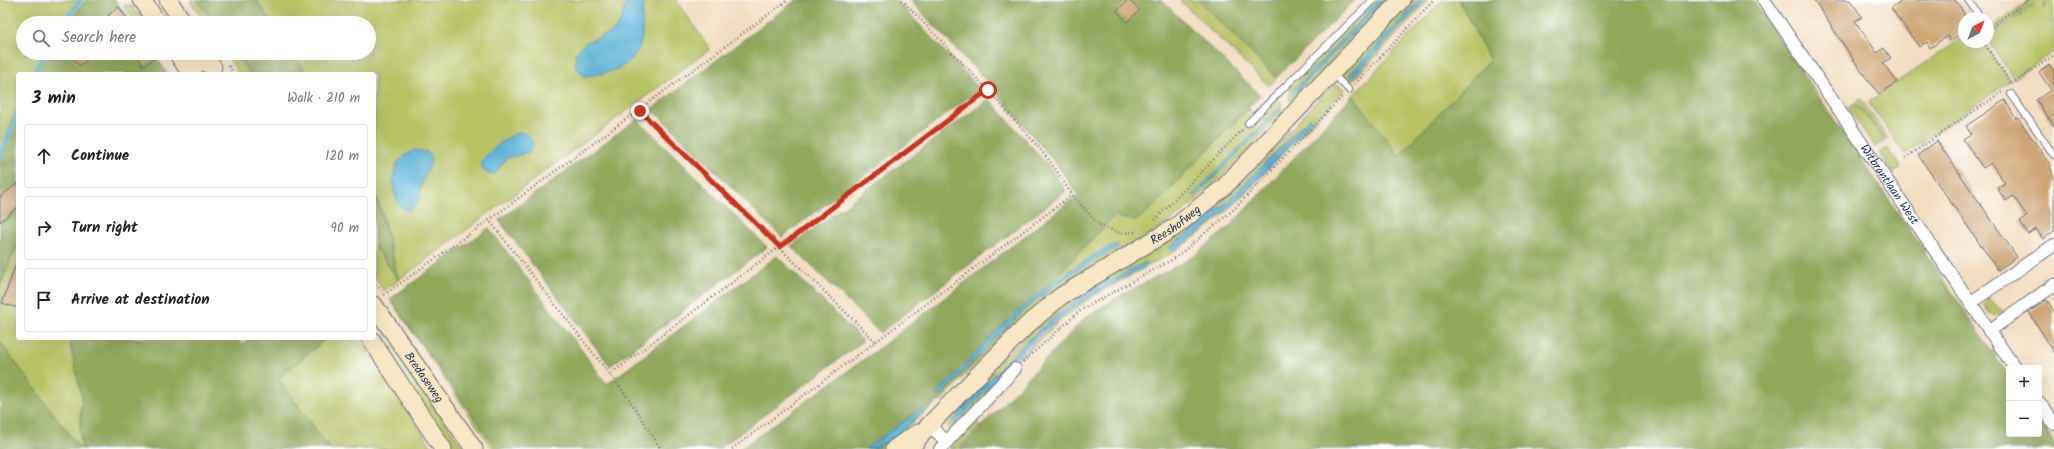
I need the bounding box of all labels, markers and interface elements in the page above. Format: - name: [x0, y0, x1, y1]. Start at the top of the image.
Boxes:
- north arrow: [1958, 12, 1994, 48]
- search box: [16, 16, 376, 60]
- text: Search here: [62, 26, 136, 50]
- icon: search: [30, 27, 52, 49]
- route start: [979, 81, 997, 99]
- text: 3 min: [32, 85, 76, 112]
- text: Walk · 210 m: [287, 88, 360, 109]
- route end: [631, 102, 649, 120]
- street label: Witbrantlaan West: [1855, 140, 1924, 229]
- text: Continue: [71, 144, 129, 168]
- icon: ahead: [33, 145, 55, 167]
- text: 120 m: [325, 146, 359, 167]
- street label: Reeshofweg: [1146, 200, 1205, 250]
- text: Turn right: [71, 216, 138, 240]
- icon: right: [33, 217, 55, 239]
- text: 90 m: [331, 218, 359, 239]
- text: Arrive at destination: [71, 288, 210, 312]
- icon: arrive: [33, 289, 55, 311]
- street label: Bredaseweg: [400, 348, 449, 407]
- map controls: [2006, 365, 2042, 437]
- button: +: [2006, 365, 2042, 401]
- button: −: [2006, 401, 2042, 437]

